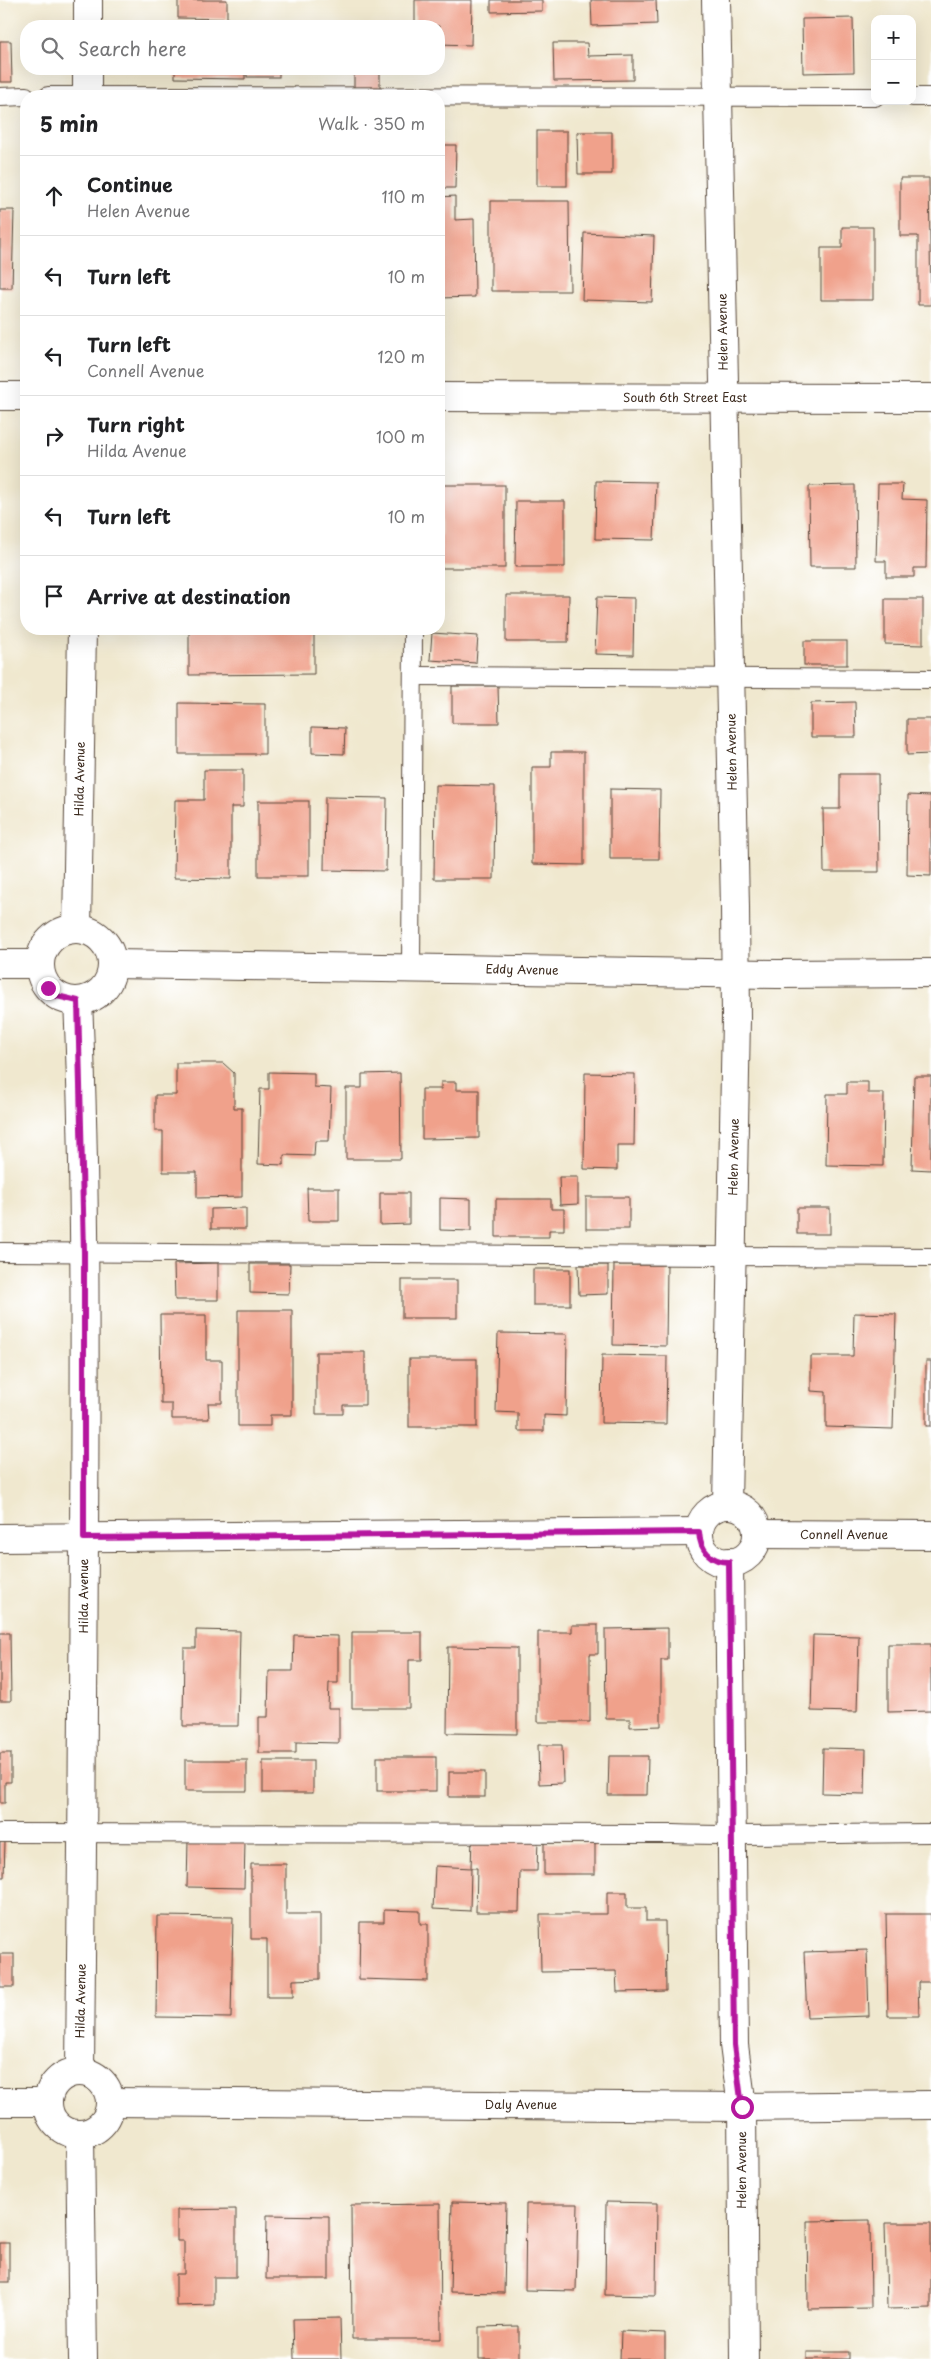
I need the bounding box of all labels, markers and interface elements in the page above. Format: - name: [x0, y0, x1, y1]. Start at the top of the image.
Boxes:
- map controls: [871, 15, 916, 105]
- button: +: [871, 15, 916, 60]
- search box: [20, 20, 445, 75]
- icon: search: [38, 34, 66, 62]
- text: Search here: [78, 34, 187, 62]
- button: −: [871, 60, 916, 105]
- text: 5 min: [40, 107, 98, 139]
- text: Walk · 350 m: [318, 111, 425, 135]
- text: Continue: [87, 170, 173, 198]
- icon: ahead: [40, 182, 68, 210]
- text: 110 m: [382, 184, 425, 208]
- text: Helen Avenue: [87, 198, 190, 222]
- icon: left: [40, 262, 68, 290]
- text: Turn left: [87, 262, 171, 290]
- text: 10 m: [388, 264, 425, 288]
- street label: Helen Avenue: [712, 293, 732, 371]
- text: Turn left: [87, 330, 171, 358]
- icon: left: [40, 342, 68, 370]
- text: 120 m: [378, 344, 425, 368]
- text: Connell Avenue: [87, 358, 204, 382]
- street label: South 6th Street East: [623, 388, 747, 406]
- text: Turn right: [87, 410, 185, 438]
- icon: right: [40, 422, 68, 450]
- text: 100 m: [376, 424, 425, 448]
- text: Hilda Avenue: [87, 438, 187, 462]
- icon: left: [40, 502, 68, 530]
- text: Turn left: [87, 502, 171, 530]
- text: 10 m: [388, 504, 425, 528]
- icon: arrive: [40, 582, 68, 610]
- text: Arrive at destination: [87, 582, 291, 610]
- street label: Helen Avenue: [721, 713, 741, 791]
- street label: Hilda Avenue: [69, 741, 89, 817]
- street label: Eddy Avenue: [485, 959, 559, 979]
- route end: [37, 977, 60, 1000]
- street label: Helen Avenue: [723, 1118, 743, 1196]
- street label: Connell Avenue: [800, 1525, 888, 1543]
- street label: Hilda Avenue: [74, 1558, 92, 1633]
- street label: Hilda Avenue: [70, 1963, 90, 2039]
- street label: Daly Avenue: [485, 2095, 558, 2113]
- route start: [731, 2096, 754, 2119]
- street label: Helen Avenue: [732, 2131, 750, 2209]

